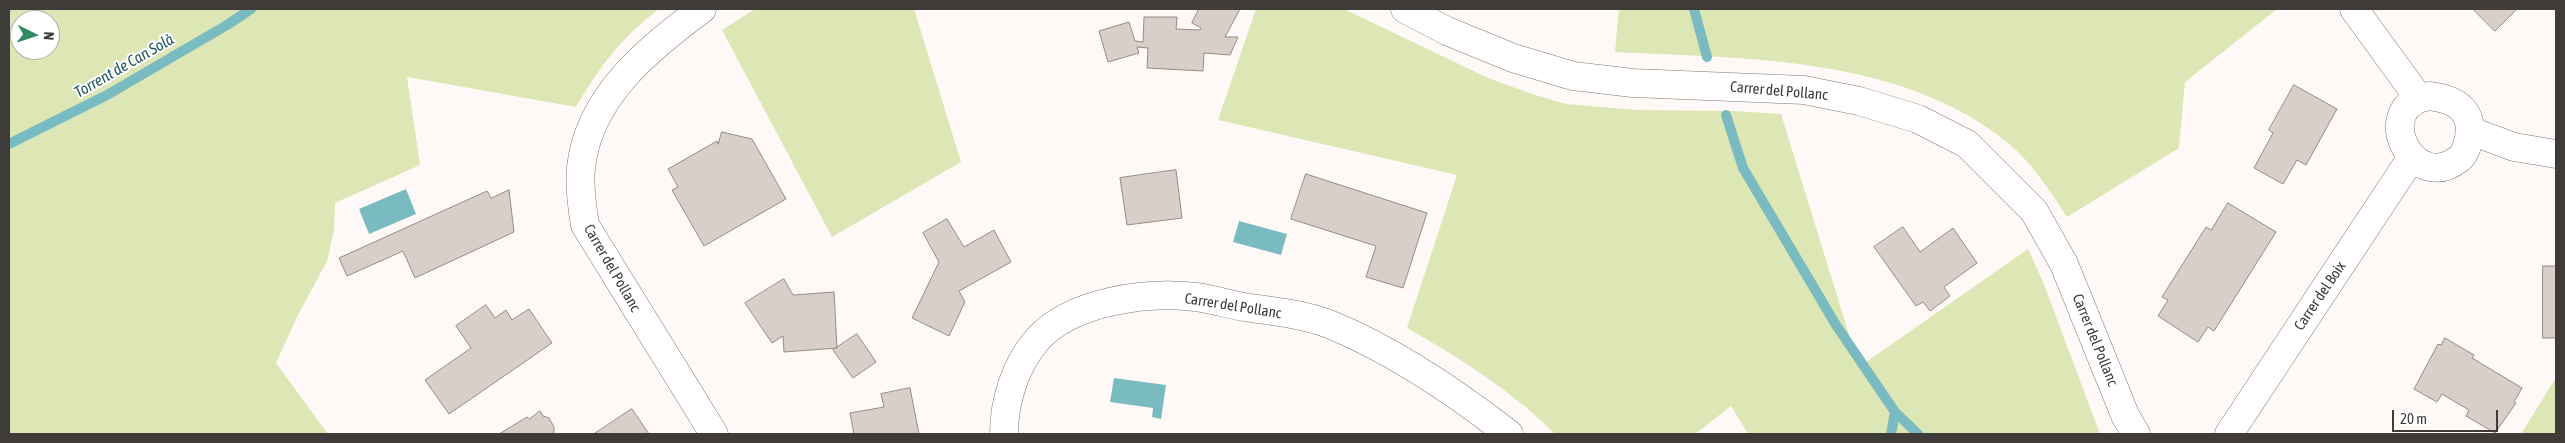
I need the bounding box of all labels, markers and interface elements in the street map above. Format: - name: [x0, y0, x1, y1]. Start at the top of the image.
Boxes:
- north arrow: [10, 10, 60, 60]
- water label: Torrent de Can Solà: [71, 30, 177, 102]
- text: N: [41, 31, 57, 41]
- street label: Carrer del Pollanc: [1729, 78, 1829, 104]
- street label: Carrer del Pollanc: [580, 221, 644, 315]
- street label: Carrer del Boix: [2290, 258, 2350, 334]
- street label: Carrer del Pollanc: [1183, 289, 1283, 323]
- street label: Carrer del Pollanc: [2068, 291, 2122, 389]
- scale bar: [2395, 400, 2501, 432]
- text: 20 m: [2400, 410, 2427, 427]

